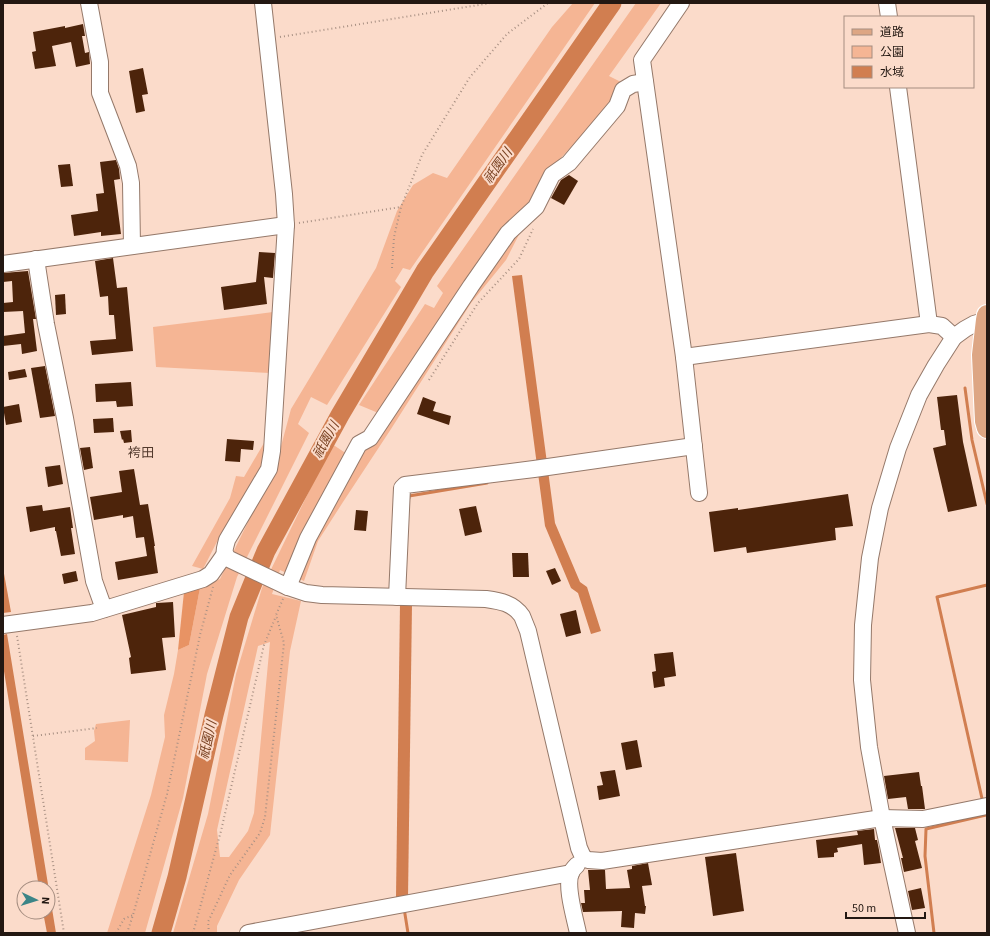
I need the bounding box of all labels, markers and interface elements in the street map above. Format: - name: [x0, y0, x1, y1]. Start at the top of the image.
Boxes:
- legend: [844, 16, 974, 88]
- text: 道路: [880, 24, 904, 41]
- text: 公園: [880, 44, 904, 61]
- text: 水域: [880, 64, 904, 81]
- water label: 祇園川: [479, 143, 518, 187]
- water label: 祇園川: [309, 417, 344, 461]
- district label: 袴田: [128, 444, 154, 462]
- water label: 祇園川: [195, 717, 222, 761]
- north arrow: [16, 880, 56, 920]
- scale bar: [846, 894, 925, 920]
- text: N: [38, 896, 53, 905]
- text: 50 m: [852, 900, 876, 917]

